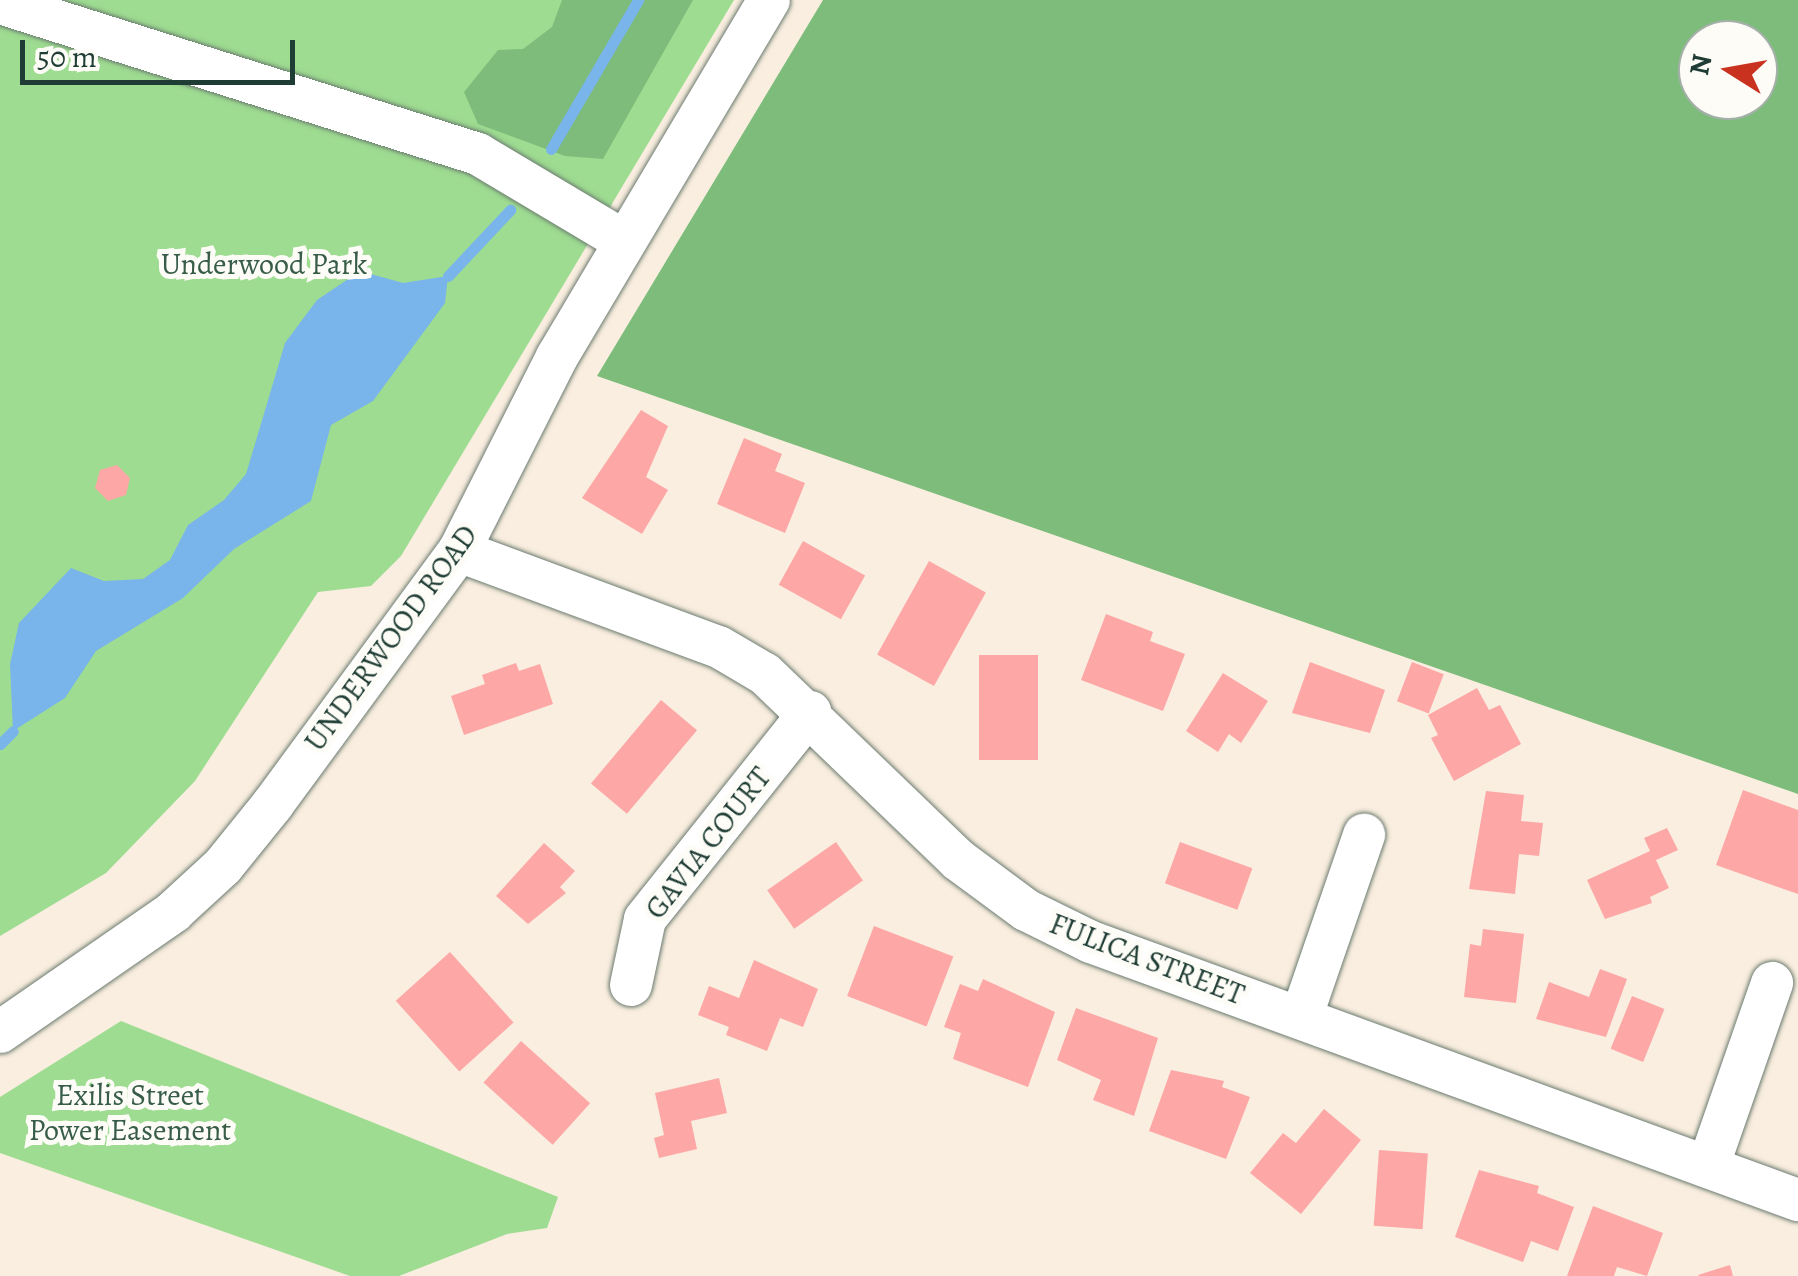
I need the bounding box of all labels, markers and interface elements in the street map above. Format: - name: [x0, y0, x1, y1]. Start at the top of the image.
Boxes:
- scale bar: [25, 20, 300, 82]
- north arrow: [1678, 20, 1778, 120]
- text: 50 m: [37, 37, 97, 77]
- text: N: [1680, 51, 1721, 78]
- park label: Underwood Park: [161, 246, 367, 282]
- street label: UNDERWOOD ROAD: [297, 518, 485, 758]
- street label: GAVIA COURT: [638, 760, 778, 926]
- street label: FULICA STREET: [1044, 905, 1250, 1013]
- park label: Exilis Street Power Easement: [29, 1077, 231, 1148]

